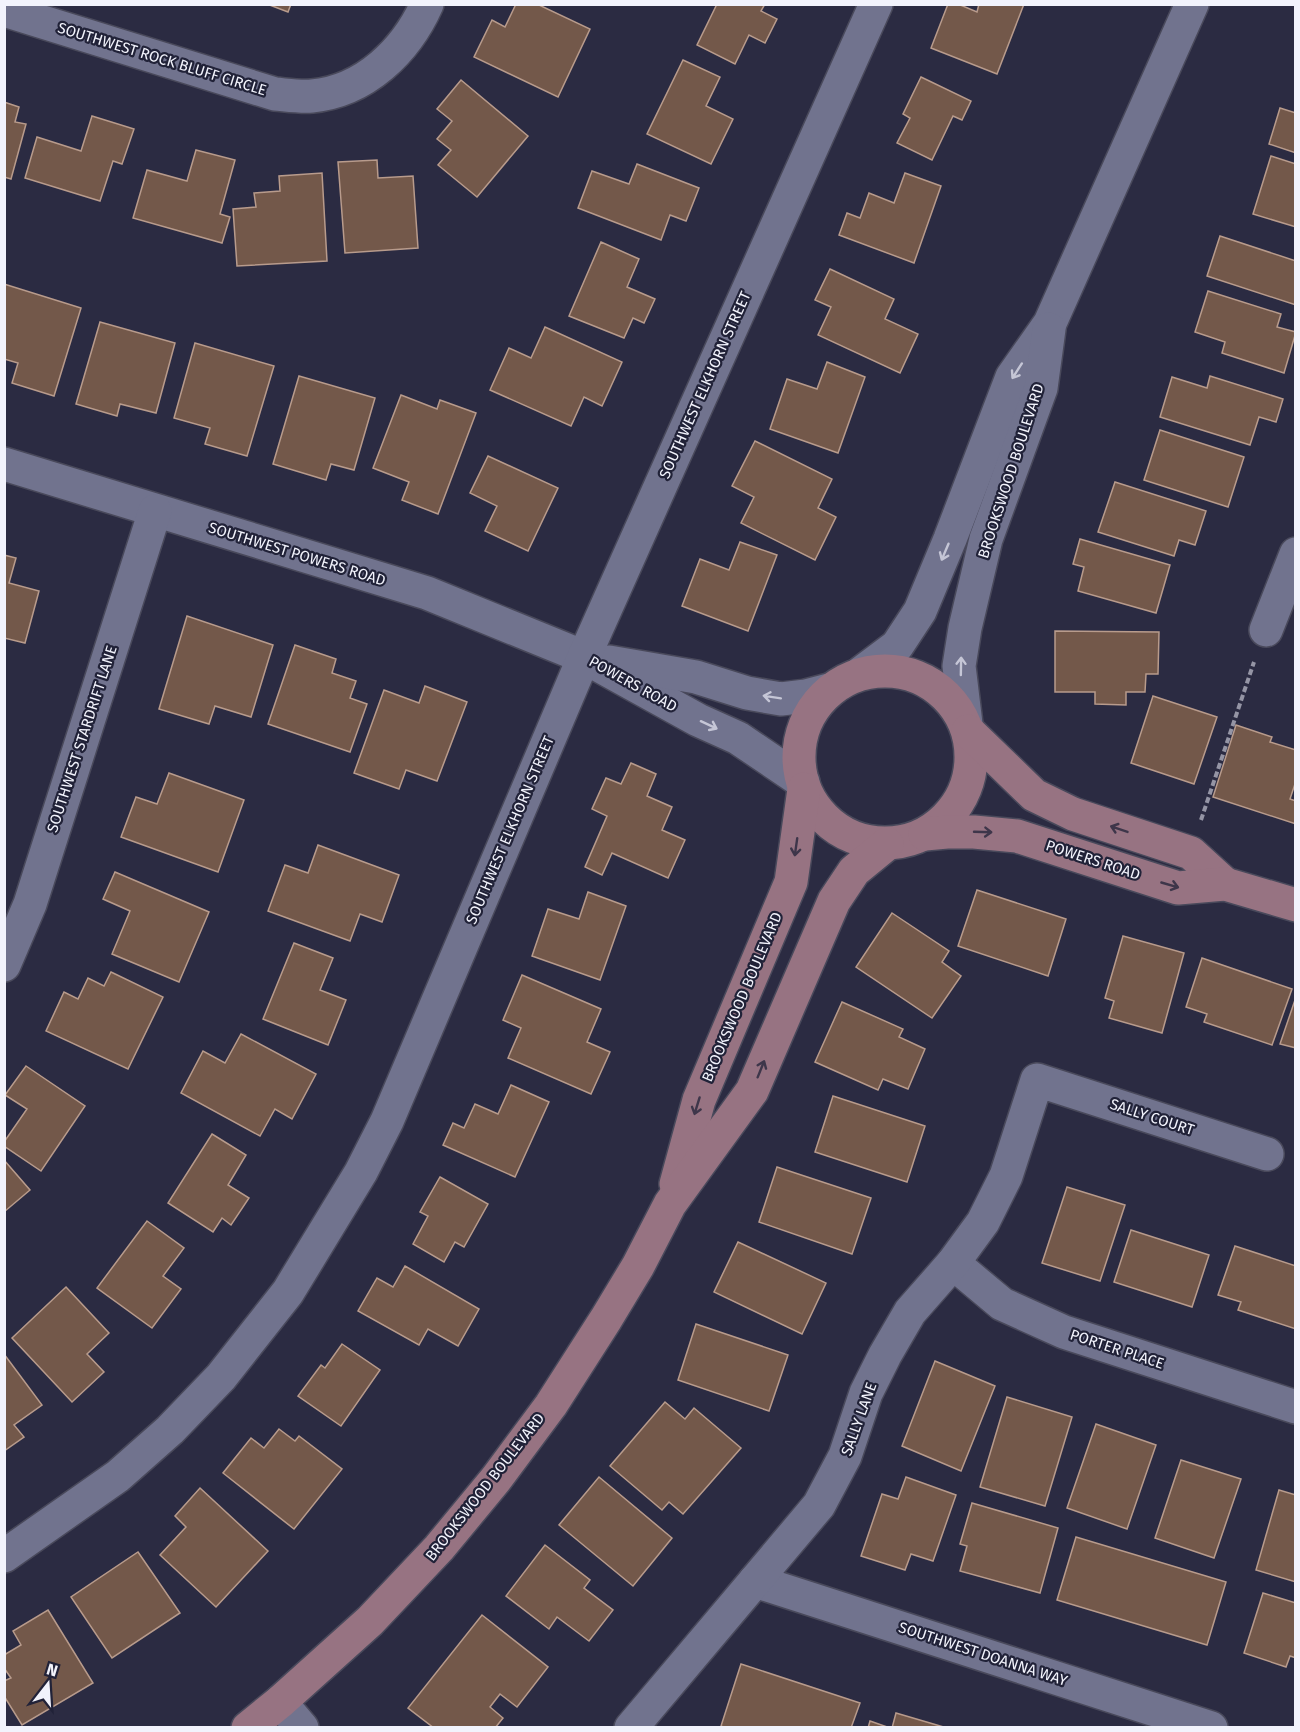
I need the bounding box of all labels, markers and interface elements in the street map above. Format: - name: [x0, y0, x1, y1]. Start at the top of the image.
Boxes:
- street label: SOUTHWEST ROCK BLUFF CIRCLE: [55, 19, 269, 99]
- street label: SOUTHWEST ELKHORN STREET: [656, 288, 755, 481]
- one-way arrow: [1010, 362, 1022, 379]
- street label: BROOKSWOOD BOULEVARD: [974, 381, 1048, 561]
- street label: SOUTHWEST POWERS ROAD: [206, 518, 388, 590]
- one-way arrow: [939, 542, 950, 561]
- street label: SOUTHWEST STARDRIFT LANE: [43, 643, 121, 835]
- street label: POWERS ROAD: [586, 652, 680, 716]
- one-way arrow: [955, 657, 966, 677]
- one-way arrow: [762, 691, 782, 702]
- one-way arrow: [700, 720, 718, 731]
- street label: SOUTHWEST ELKHORN STREET: [462, 733, 558, 927]
- one-way arrow: [1110, 823, 1129, 834]
- one-way arrow: [972, 827, 992, 838]
- one-way arrow: [791, 836, 802, 856]
- street label: POWERS ROAD: [1044, 836, 1142, 884]
- one-way arrow: [1160, 880, 1179, 891]
- street label: BROOKSWOOD BOULEVARD: [698, 909, 786, 1085]
- one-way arrow: [756, 1060, 767, 1079]
- street label: SALLY COURT: [1108, 1095, 1197, 1139]
- one-way arrow: [691, 1096, 702, 1115]
- street label: PORTER PLACE: [1068, 1325, 1166, 1373]
- street label: SALLY LANE: [837, 1380, 881, 1458]
- street label: BROOKSWOOD BOULEVARD: [422, 1409, 548, 1565]
- street label: SOUTHWEST DOANNA WAY: [896, 1618, 1070, 1690]
- north arrow: [18, 1654, 78, 1714]
- text: N: [44, 1659, 60, 1681]

